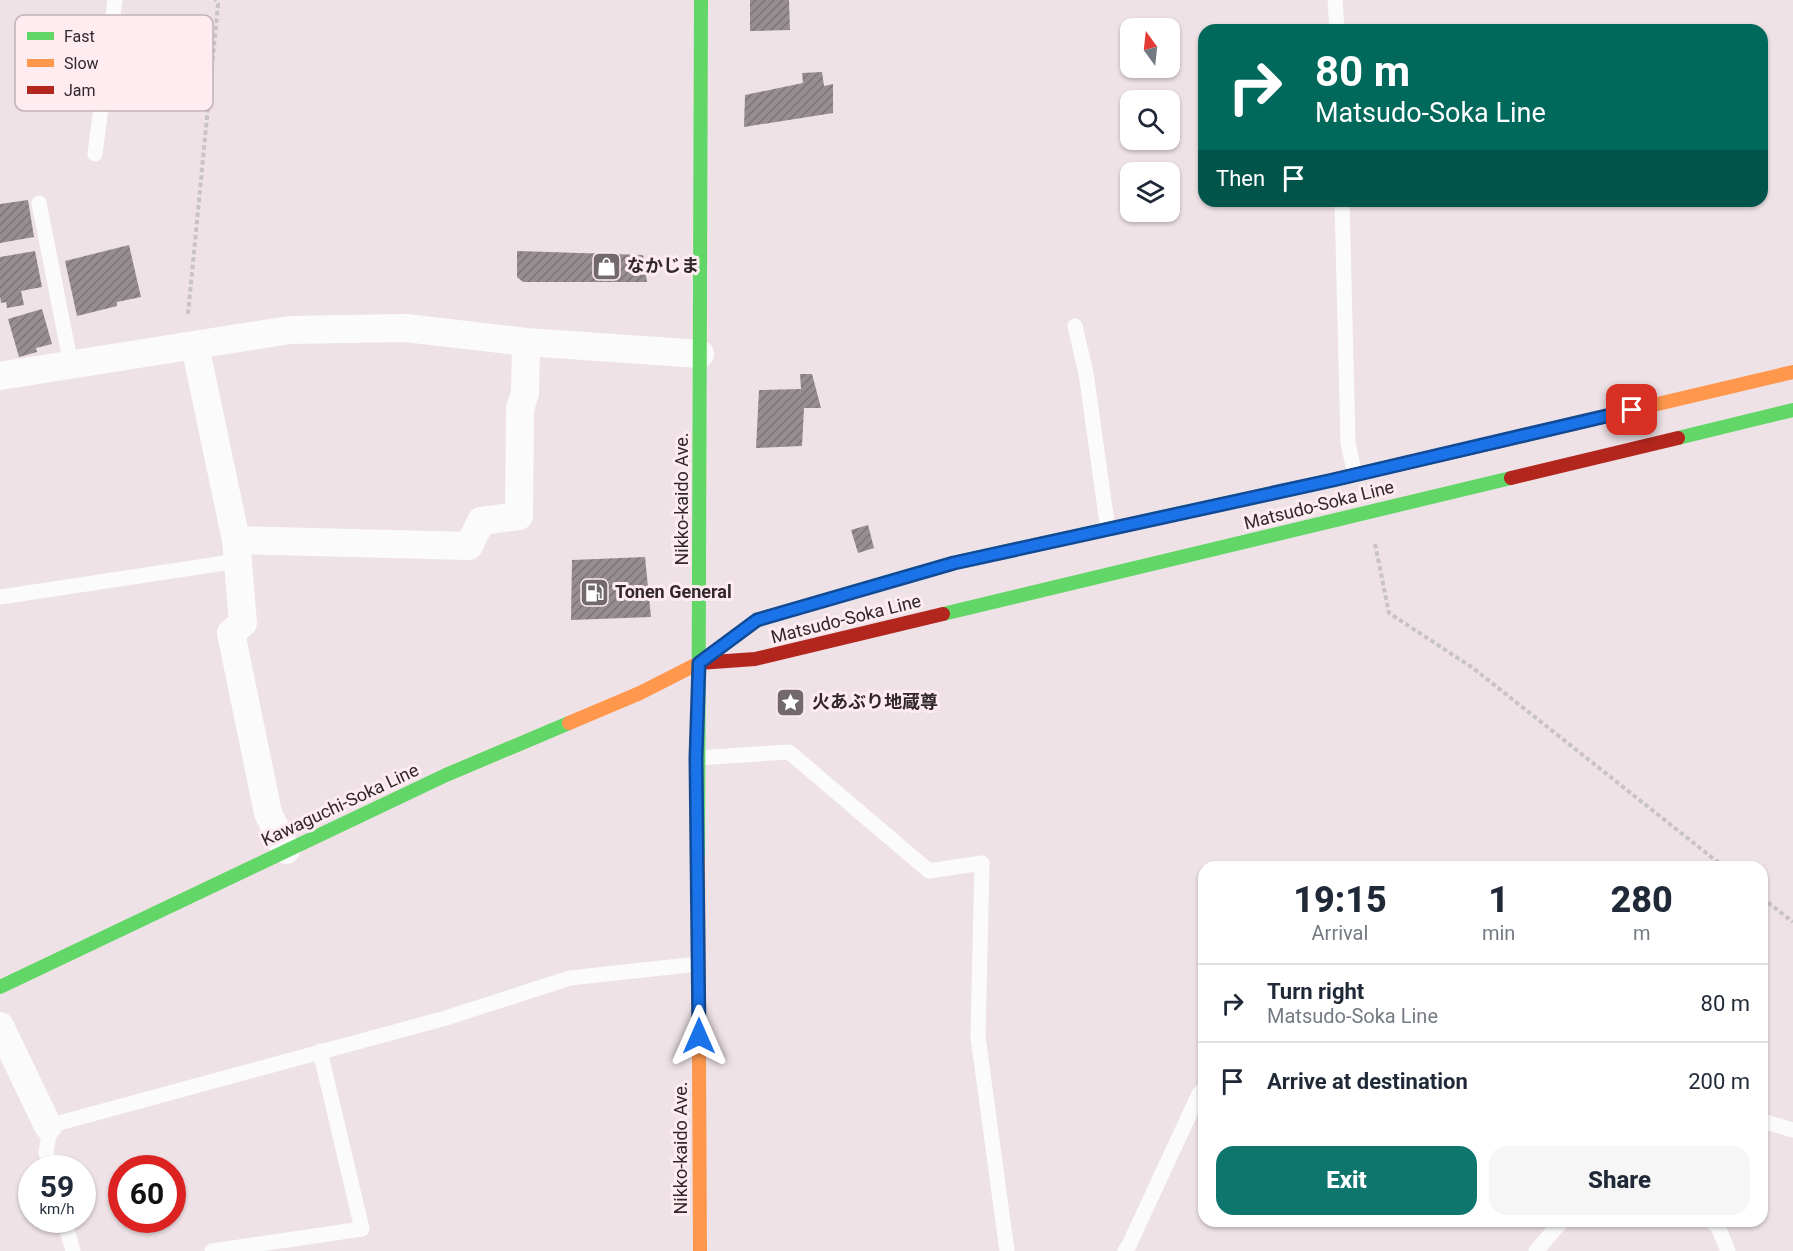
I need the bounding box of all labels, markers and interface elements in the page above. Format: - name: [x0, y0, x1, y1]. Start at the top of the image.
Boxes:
- legend: [15, 15, 213, 111]
- north arrow: [1120, 18, 1180, 78]
- map controls: [1120, 18, 1180, 222]
- text: Fast: [64, 27, 95, 46]
- text: 80 m: [1315, 47, 1410, 96]
- icon: right: [1216, 48, 1294, 126]
- text: Slow: [64, 54, 99, 73]
- text: Jam: [64, 81, 96, 100]
- button: search: [1120, 90, 1180, 150]
- text: Matsudo-Soka Line: [1315, 97, 1546, 129]
- button: layers: [1120, 162, 1180, 222]
- icon: arrive: [1277, 162, 1310, 195]
- text: Then: [1216, 166, 1265, 191]
- shop icon: なかじま: [590, 250, 622, 282]
- place label: なかじま: [627, 255, 699, 276]
- pin: [1606, 384, 1657, 435]
- icon: arrive: [1615, 393, 1648, 426]
- street label: Nikko-kaido Ave.: [671, 432, 692, 566]
- street label: Matsudo-Soka Line: [1242, 476, 1396, 533]
- fuel station icon: Tonen General: [578, 576, 610, 608]
- place label: Tonen General: [615, 581, 732, 602]
- street label: Matsudo-Soka Line: [769, 590, 923, 647]
- place icon: 火あぶり地蔵尊: [775, 686, 807, 718]
- place label: 火あぶり地蔵尊: [812, 691, 938, 712]
- street label: Kawaguchi-Soka Line: [258, 759, 422, 850]
- text: 19:15: [1293, 879, 1387, 921]
- text: 1: [1488, 879, 1509, 921]
- text: 280: [1611, 879, 1673, 921]
- text: Arrival: [1312, 921, 1368, 945]
- text: min: [1482, 921, 1515, 945]
- text: m: [1633, 921, 1650, 945]
- text: Turn right: [1267, 979, 1364, 1004]
- icon: right: [1216, 987, 1249, 1020]
- text: 80 m: [1701, 991, 1750, 1016]
- position arrow: [667, 1004, 731, 1068]
- text: Matsudo-Soka Line: [1267, 1004, 1438, 1028]
- icon: arrive: [1216, 1065, 1249, 1098]
- text: Arrive at destination: [1267, 1069, 1468, 1094]
- text: 200 m: [1688, 1069, 1750, 1094]
- street label: Nikko-kaido Ave.: [670, 1081, 691, 1215]
- button: Exit: [1216, 1146, 1477, 1215]
- button: Share: [1489, 1146, 1750, 1215]
- speed limit sign: 60: [108, 1155, 186, 1233]
- text: 59: [40, 1169, 74, 1204]
- text: km/h: [39, 1200, 75, 1218]

